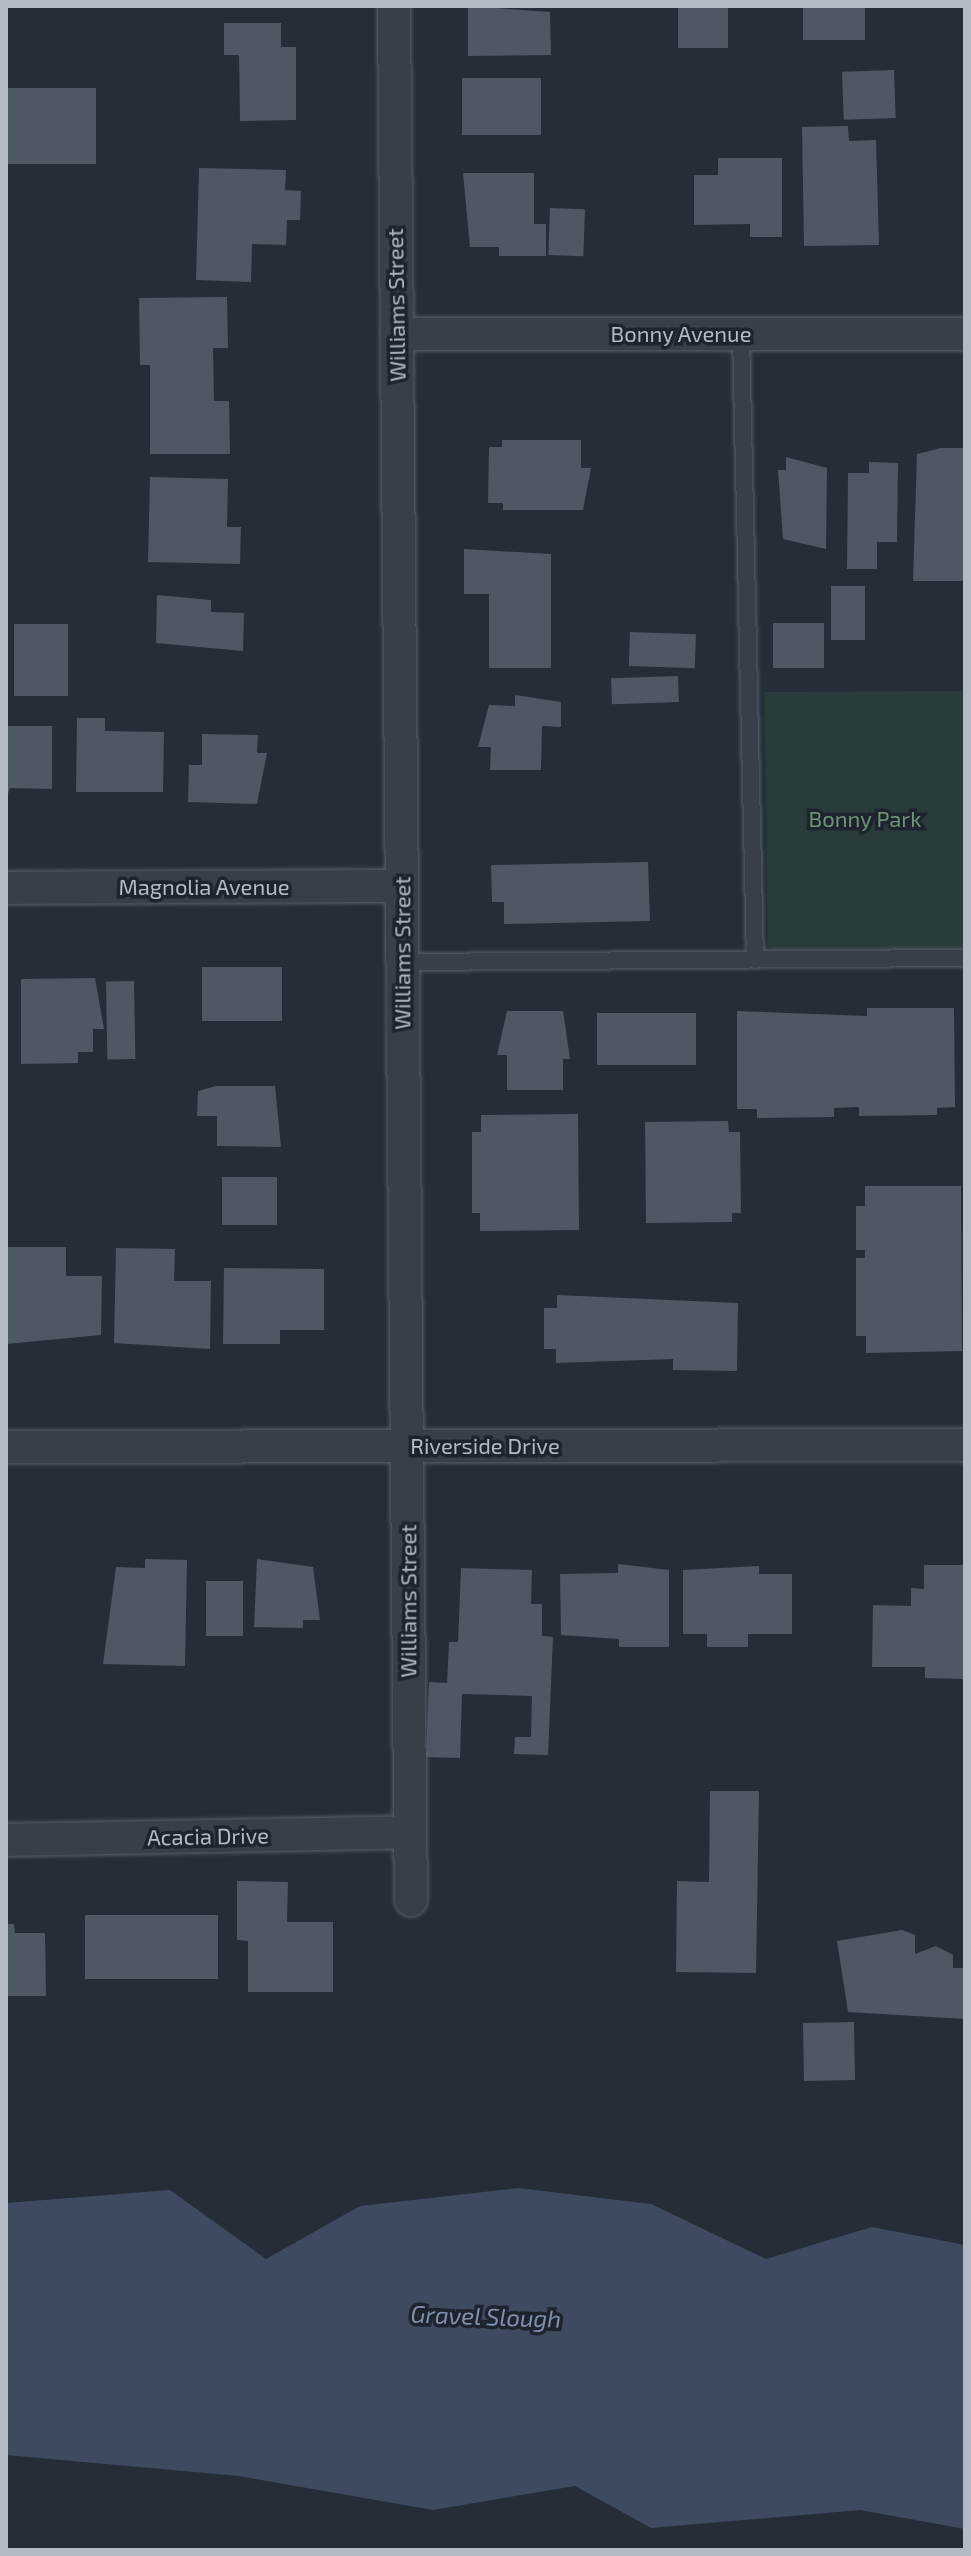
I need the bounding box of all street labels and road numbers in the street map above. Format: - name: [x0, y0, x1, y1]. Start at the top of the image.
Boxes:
- street label: Williams Street: [381, 228, 411, 382]
- street label: Bonny Avenue: [610, 321, 752, 347]
- street label: Magnolia Avenue: [118, 874, 290, 900]
- street label: Williams Street: [389, 876, 415, 1030]
- street label: Riverside Drive: [410, 1433, 560, 1459]
- street label: Williams Street: [395, 1524, 421, 1678]
- street label: Acacia Drive: [147, 1822, 269, 1850]

